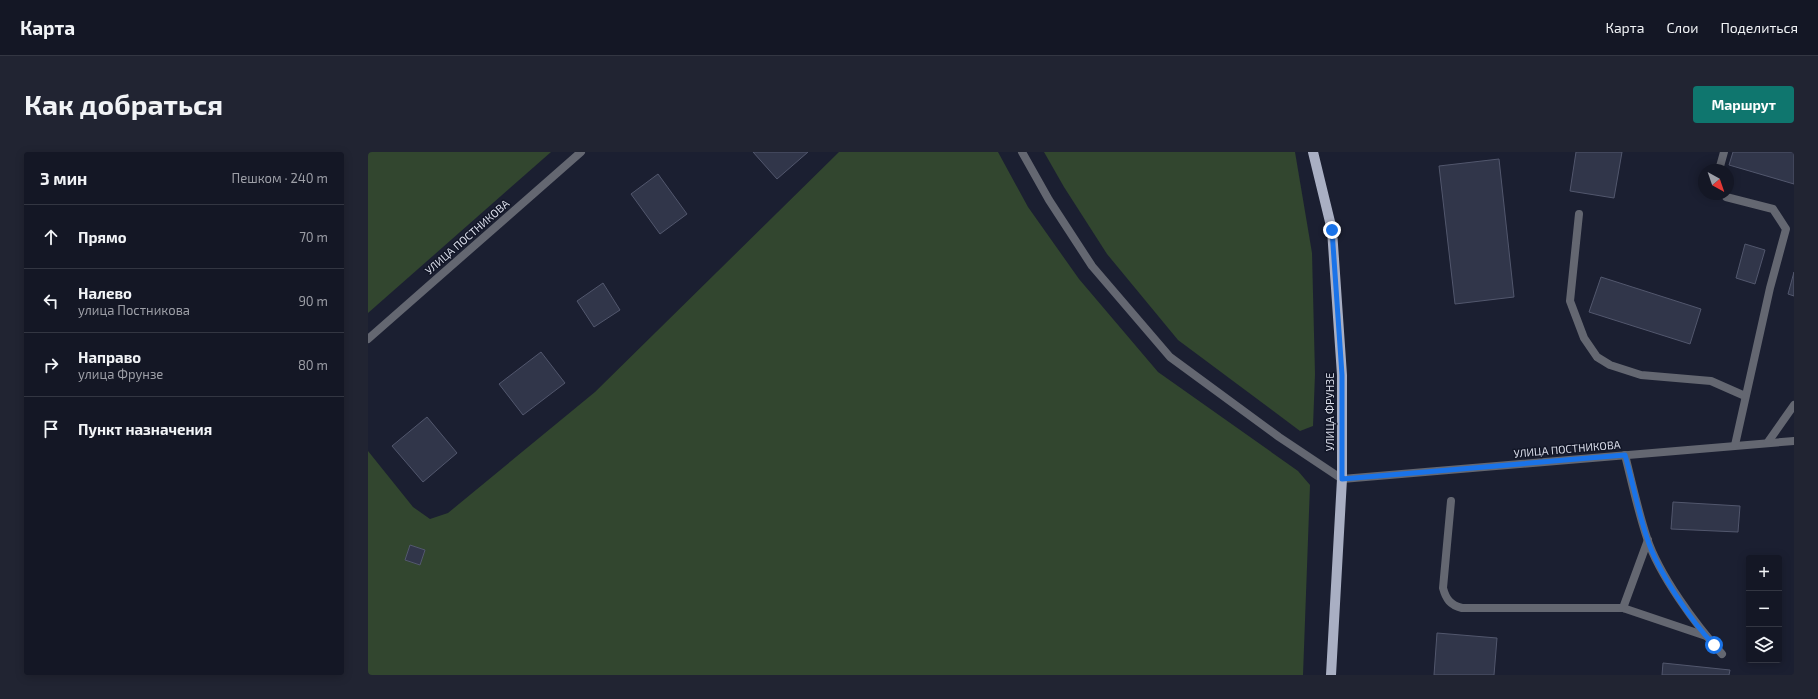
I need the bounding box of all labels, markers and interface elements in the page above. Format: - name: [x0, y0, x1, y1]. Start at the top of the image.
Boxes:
- text: Карта: [20, 16, 75, 39]
- text: Карта: [1605, 19, 1644, 36]
- text: Слои: [1666, 19, 1698, 36]
- text: Поделиться: [1720, 19, 1798, 36]
- button: Маршрут: [1693, 86, 1794, 123]
- text: Как добраться: [24, 87, 223, 121]
- north arrow: [1698, 164, 1734, 200]
- text: 3 мин: [40, 168, 87, 188]
- text: Пешком · 240 m: [231, 170, 328, 186]
- street label: УЛИЦА ПОСТНИКОВА: [422, 196, 512, 277]
- route end: [1323, 221, 1341, 239]
- icon: ahead: [40, 226, 62, 248]
- text: Прямо: [78, 228, 127, 246]
- text: 70 m: [299, 229, 328, 245]
- text: Налево: [78, 284, 132, 302]
- icon: left: [40, 290, 62, 312]
- text: 90 m: [298, 293, 328, 309]
- text: улица Постникова: [78, 302, 190, 318]
- text: Направо: [78, 348, 141, 366]
- icon: right: [40, 354, 62, 376]
- text: 80 m: [298, 357, 328, 373]
- text: улица Фрунзе: [78, 366, 163, 382]
- street label: УЛИЦА ФРУНЗЕ: [1323, 373, 1336, 451]
- icon: arrive: [40, 418, 62, 440]
- text: Пункт назначения: [78, 420, 212, 438]
- street label: УЛИЦА ПОСТНИКОВА: [1513, 437, 1621, 460]
- map controls: [1746, 555, 1782, 663]
- button: +: [1746, 555, 1782, 591]
- button: −: [1746, 591, 1782, 627]
- button: layers: [1746, 627, 1782, 663]
- route start: [1705, 636, 1723, 654]

